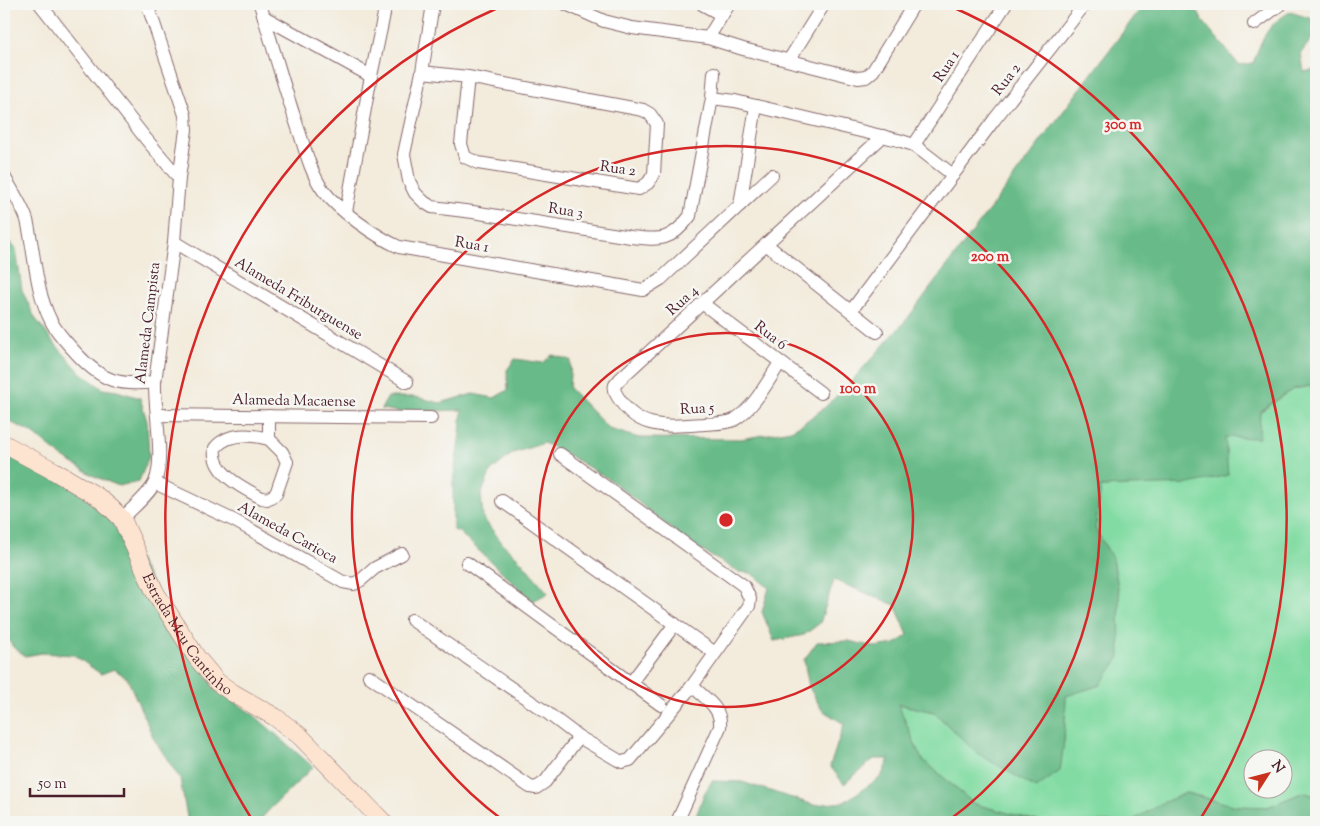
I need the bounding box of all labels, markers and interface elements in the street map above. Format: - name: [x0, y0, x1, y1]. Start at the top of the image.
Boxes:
- street label: Rua 1: [929, 47, 965, 87]
- street label: Rua 2: [988, 59, 1027, 101]
- text: 300 m: [1104, 115, 1142, 136]
- street label: Rua 2: [598, 157, 637, 182]
- street label: Rua 3: [547, 198, 585, 225]
- street label: Rua 1: [453, 232, 490, 259]
- text: 200 m: [971, 247, 1010, 268]
- street label: Alameda Friburguense: [230, 253, 366, 346]
- street label: Alameda Campista: [131, 261, 166, 385]
- street label: Rua 4: [662, 281, 704, 321]
- street label: Rua 6: [749, 317, 791, 356]
- text: 100 m: [840, 379, 877, 400]
- street label: Alameda Macaense: [232, 390, 356, 413]
- street label: Rua 5: [679, 398, 715, 421]
- street label: Alameda Carioca: [233, 497, 341, 570]
- centre of rings: [717, 511, 735, 529]
- street label: Estrada Meu Cantinho: [136, 570, 236, 702]
- north arrow: [1242, 748, 1292, 798]
- text: N: [1266, 757, 1288, 778]
- scale bar: [30, 766, 124, 798]
- text: 50 m: [37, 774, 67, 795]

